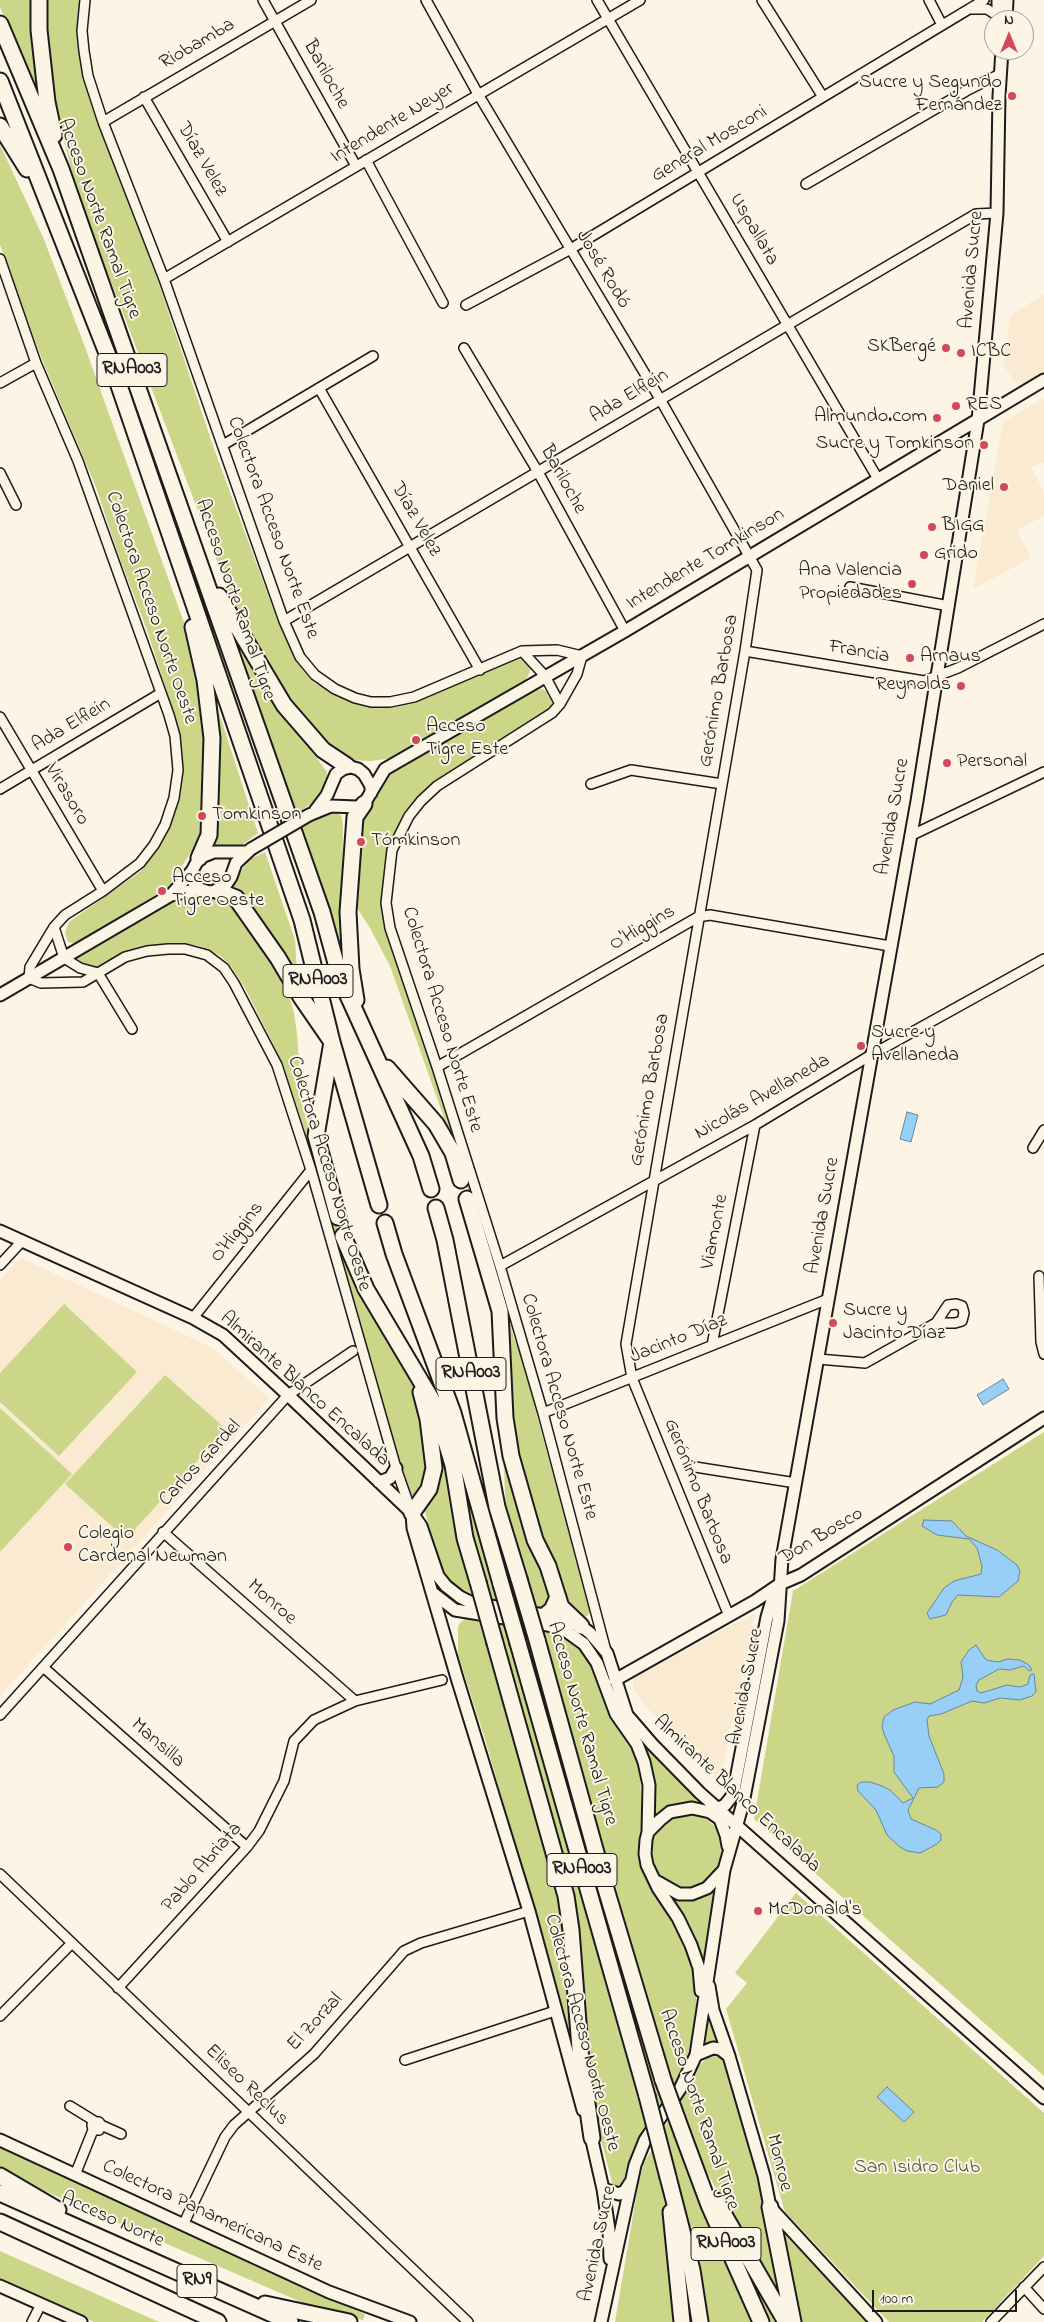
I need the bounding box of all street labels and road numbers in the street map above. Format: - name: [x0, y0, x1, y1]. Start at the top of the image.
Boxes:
- street label: Riobamba: [156, 14, 240, 76]
- street label: Bariloche: [296, 36, 354, 114]
- street label: Intendente Neyer: [327, 78, 459, 170]
- street label: General Mosconi: [648, 101, 772, 189]
- street label: Acceso Norte Ramal Tigre: [51, 116, 145, 322]
- street label: Díaz Velez: [170, 119, 232, 201]
- street label: Uspallata: [723, 190, 783, 270]
- street label: Avenida Sucre: [956, 210, 990, 330]
- street label: José Rodó: [569, 226, 635, 314]
- road number: RNA003: [97, 354, 167, 386]
- street label: Ada Elflein: [586, 364, 674, 430]
- street label: Colectora Acceso Norte Este: [221, 414, 323, 642]
- street label: Bariloche: [533, 441, 591, 519]
- street label: Díaz Velez: [384, 479, 446, 561]
- street label: Colectora Acceso Norte Oeste: [99, 489, 201, 727]
- street label: Acceso Norte Ramal Tigre: [188, 496, 280, 704]
- street label: Intendente Tomkinson: [623, 503, 789, 617]
- street label: Gerónimo Barbosa: [695, 613, 745, 769]
- street label: Francia: [827, 636, 891, 670]
- street label: Ada Elflein: [28, 693, 116, 759]
- street label: Avenida Sucre: [872, 757, 916, 877]
- street label: Virasoro: [38, 760, 94, 830]
- street label: O'Higgins: [606, 901, 680, 957]
- street label: Colectora Acceso Norte Este: [395, 904, 487, 1136]
- road number: RNA003: [283, 964, 353, 998]
- street label: Gerónimo Barbosa: [626, 1012, 676, 1168]
- street label: Nicolás Avellaneda: [691, 1050, 835, 1146]
- street label: Colectora Acceso Norte Oeste: [281, 1054, 375, 1294]
- street label: Avenida Sucre: [802, 1156, 846, 1276]
- street label: Viamonte: [697, 1192, 735, 1272]
- street label: O'Higgins: [206, 1197, 270, 1269]
- street label: Colectora Acceso Norte Este: [514, 1291, 602, 1523]
- street label: Almirante Blanco Encalada: [214, 1307, 394, 1473]
- street label: Jacinto Díaz: [627, 1310, 731, 1370]
- road number: RNA003: [436, 1358, 506, 1390]
- street label: Carlos Gardel: [155, 1416, 247, 1512]
- street label: Gerónimo Barbosa: [657, 1416, 737, 1568]
- street label: Don Bosco: [776, 1503, 868, 1571]
- street label: Monroe: [241, 1575, 301, 1631]
- street label: Acceso Norte Ramal Tigre: [540, 1619, 622, 1829]
- street label: Avenida Sucre: [724, 1627, 770, 1747]
- street label: Almirante Blanco Encalada: [647, 1711, 825, 1879]
- street label: Mansilla: [125, 1714, 189, 1774]
- street label: Pablo Abriata: [158, 1818, 248, 1918]
- road number: RNA003: [547, 1854, 617, 1886]
- street label: Colectora Acceso Norte Oeste: [538, 1912, 624, 2154]
- street label: El Zorzal: [283, 1989, 349, 2057]
- street label: Acceso Norte Ramal Tigre: [652, 2006, 744, 2214]
- street label: Eliseo Reclus: [199, 2040, 293, 2132]
- street label: Monroe: [759, 2132, 797, 2194]
- street label: Colectora Panamericana Este: [98, 2155, 326, 2279]
- street label: Avenida Sucre: [575, 2184, 623, 2304]
- street label: Acceso Norte: [57, 2188, 167, 2254]
- road number: RNA003: [691, 2228, 761, 2260]
- road number: RN9: [177, 2264, 217, 2298]

